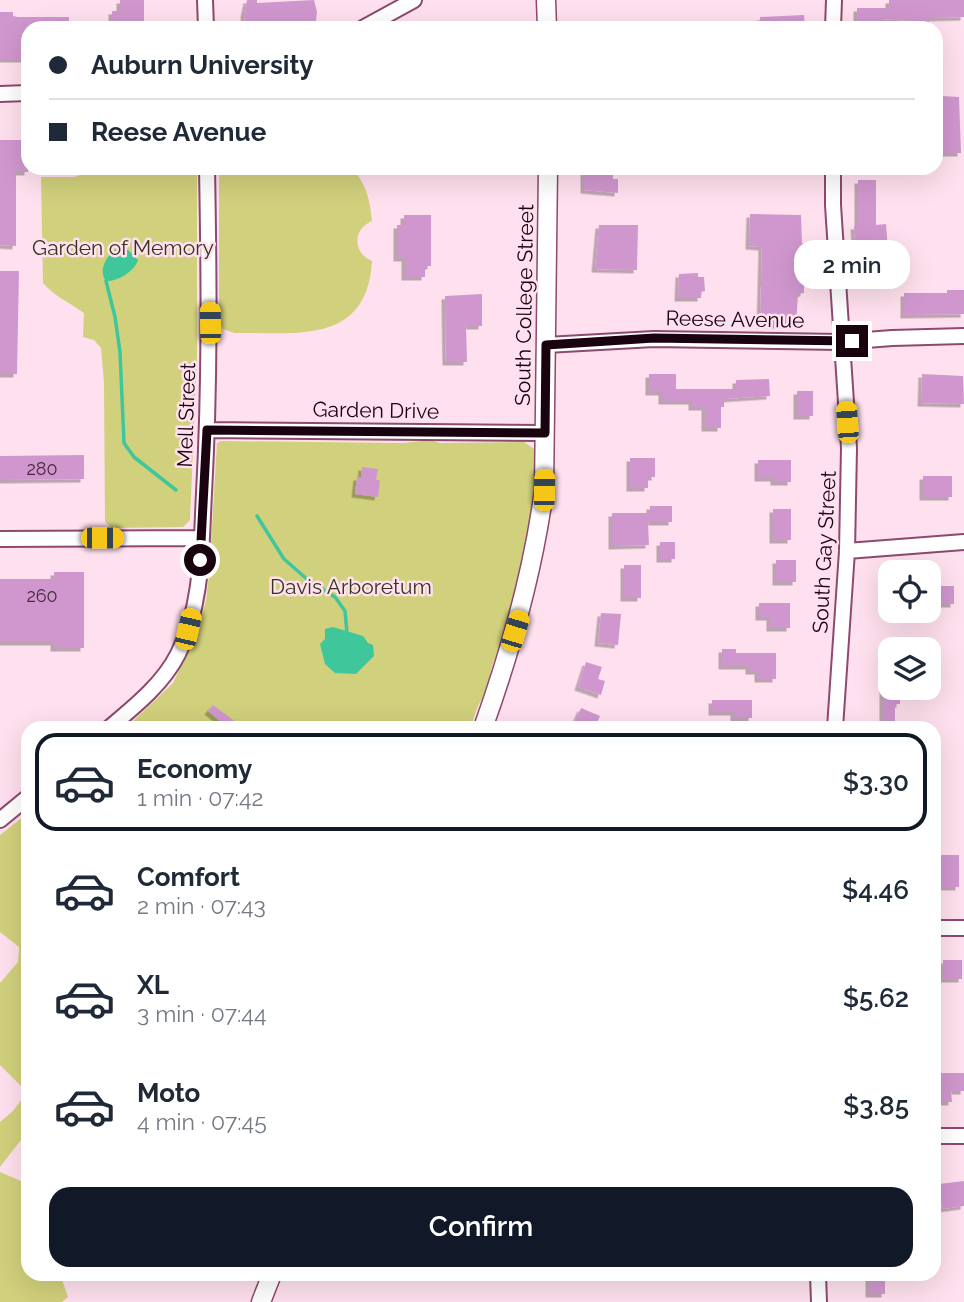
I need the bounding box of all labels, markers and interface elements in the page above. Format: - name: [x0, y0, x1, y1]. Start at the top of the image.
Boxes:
- text: Auburn University: [91, 50, 314, 80]
- text: Reese Avenue: [91, 117, 266, 147]
- street label: South College Street: [510, 204, 538, 406]
- park label: Garden of Memory: [32, 235, 214, 260]
- callout: 2 min: [794, 240, 910, 288]
- text: 2 min: [823, 251, 881, 278]
- car: [200, 302, 221, 344]
- street label: Reese Avenue: [665, 305, 805, 333]
- route end: [836, 325, 868, 357]
- street label: Mell Street: [172, 362, 200, 468]
- street label: Garden Drive: [312, 396, 440, 424]
- car: [836, 400, 859, 444]
- house number: 280: [26, 458, 58, 479]
- car: [534, 469, 555, 511]
- street label: South Gay Street: [807, 470, 841, 634]
- car: [82, 528, 124, 549]
- route start: [184, 544, 216, 576]
- map controls: [878, 560, 941, 700]
- button: locate: [878, 560, 941, 623]
- park label: Davis Arboretum: [270, 574, 432, 599]
- house number: 260: [26, 585, 58, 606]
- car: [174, 606, 203, 652]
- car: [499, 608, 532, 654]
- button: layers: [878, 637, 941, 700]
- icon: car: [53, 751, 116, 814]
- text: Economy: [137, 754, 252, 784]
- text: $3.30: [843, 767, 909, 797]
- text: 1 min · 07:42: [137, 784, 263, 811]
- icon: car: [53, 859, 116, 922]
- text: Comfort: [137, 862, 240, 892]
- text: $4.46: [842, 875, 909, 905]
- text: 2 min · 07:43: [137, 892, 266, 919]
- icon: car: [53, 967, 116, 1030]
- text: XL: [137, 970, 169, 1000]
- text: $5.62: [843, 983, 909, 1013]
- text: 3 min · 07:44: [137, 1000, 266, 1027]
- icon: car: [53, 1075, 116, 1138]
- text: Moto: [137, 1078, 200, 1108]
- text: $3.85: [843, 1091, 909, 1121]
- text: 4 min · 07:45: [137, 1108, 267, 1135]
- button: Confirm: [49, 1187, 913, 1267]

